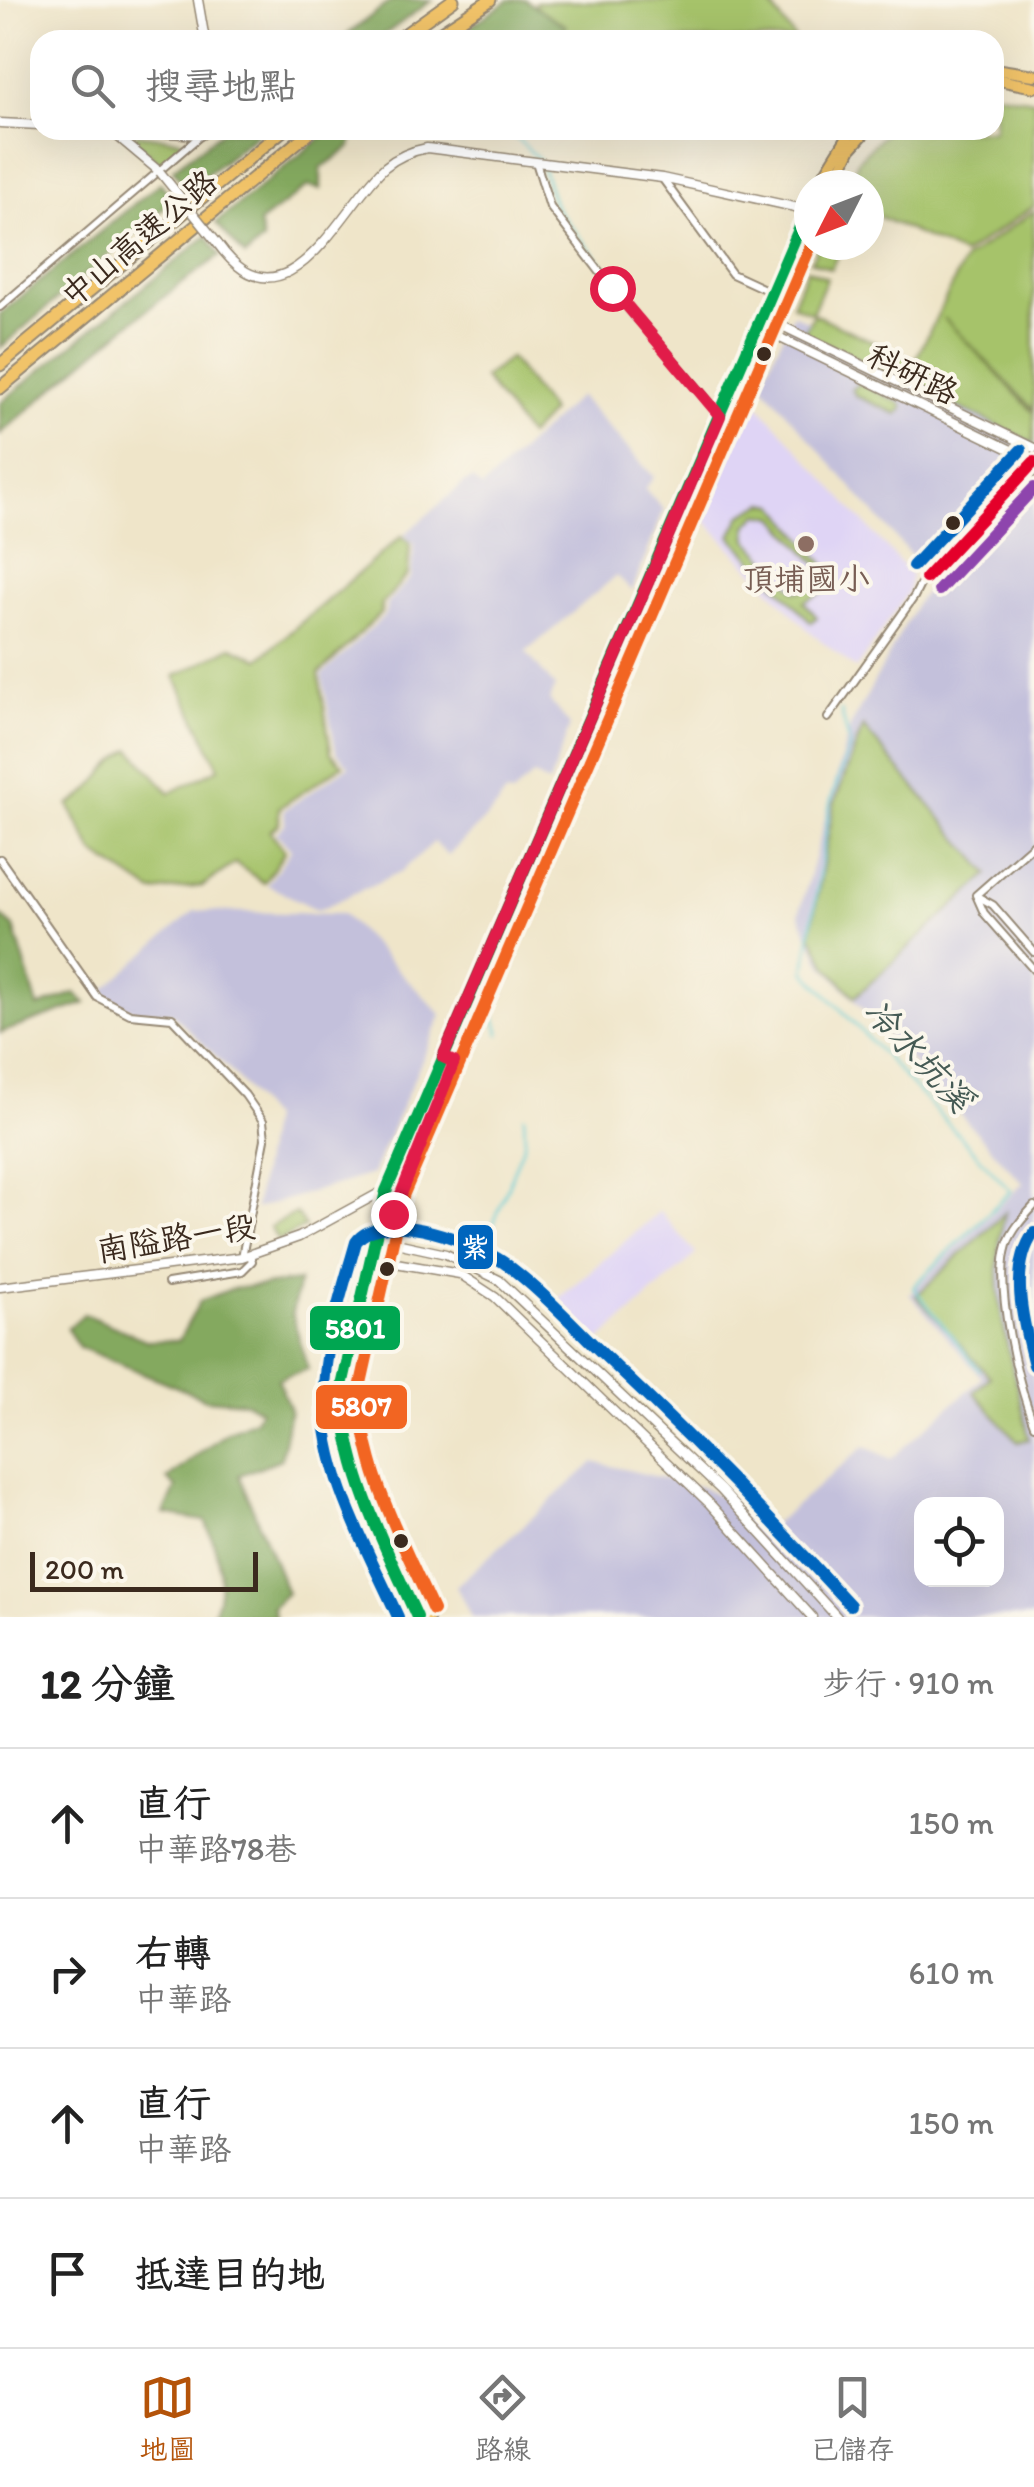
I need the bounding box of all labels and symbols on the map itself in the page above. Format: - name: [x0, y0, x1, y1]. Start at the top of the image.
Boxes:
- street label: 中山高速公路: [53, 162, 225, 314]
- north arrow: [794, 170, 884, 260]
- route start: [590, 266, 636, 312]
- street label: 科研路: [862, 336, 964, 412]
- unlabelled marker: [754, 344, 774, 364]
- unlabelled marker: [943, 513, 963, 533]
- marker: 頂埔國小: [795, 533, 817, 555]
- place label: 頂埔國小: [742, 560, 870, 598]
- water label: 冷水坑溪: [856, 989, 983, 1122]
- route end: [371, 1192, 417, 1238]
- street label: 南隘路一段: [94, 1207, 258, 1269]
- line badge: 紫: [456, 1223, 495, 1271]
- text: 紫: [461, 1230, 489, 1264]
- unlabelled marker: [377, 1259, 397, 1279]
- line badge: 5801: [308, 1304, 402, 1352]
- text: 5801: [325, 1311, 385, 1345]
- line badge: 5807: [314, 1383, 409, 1431]
- text: 5807: [330, 1389, 392, 1423]
- unlabelled marker: [391, 1531, 411, 1551]
- scale bar: [30, 1547, 258, 1592]

